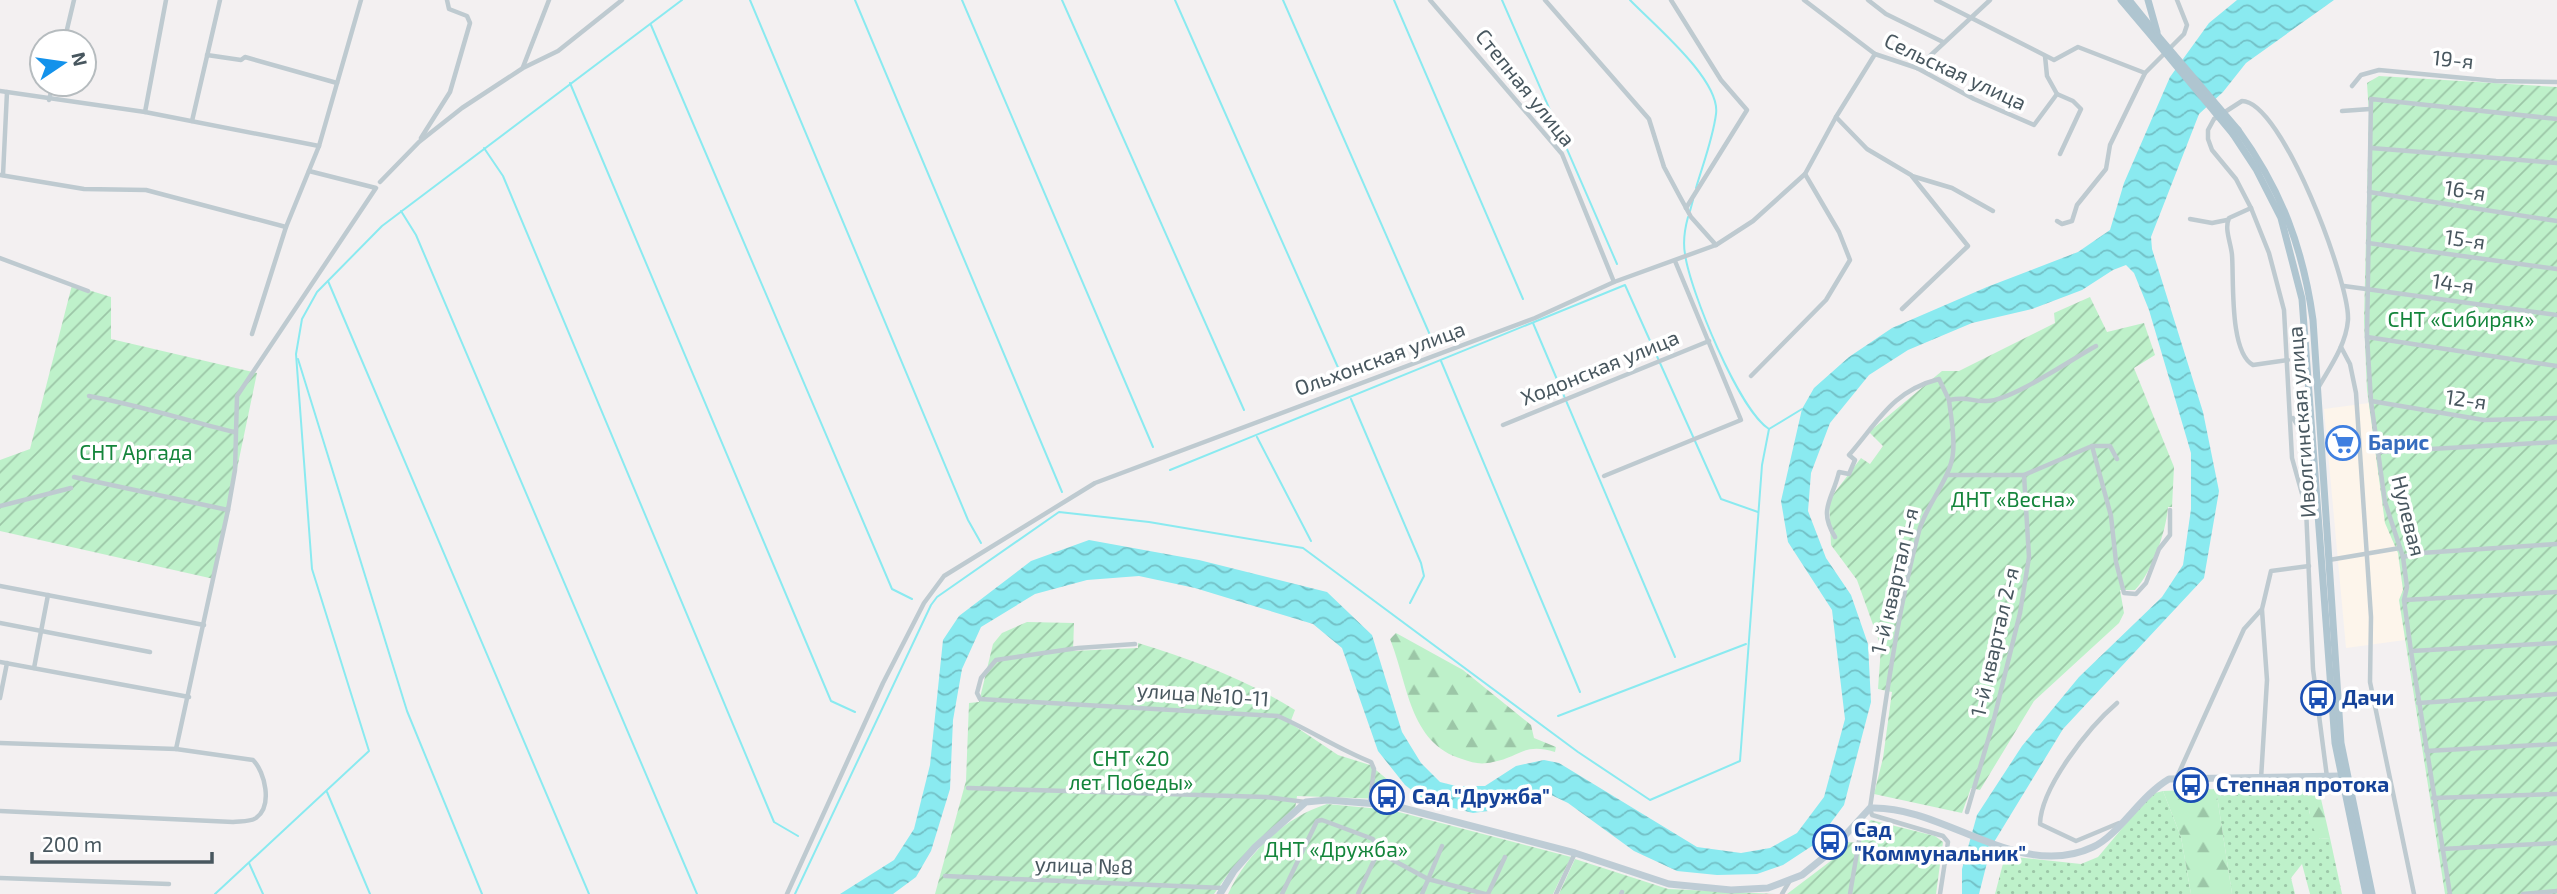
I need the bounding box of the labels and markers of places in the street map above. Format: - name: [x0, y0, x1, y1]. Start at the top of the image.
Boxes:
- supermarket icon: Барис: [2324, 424, 2362, 462]
- place label: Барис: [2368, 429, 2430, 454]
- bus stop icon: Дачи: [2299, 679, 2337, 717]
- place label: Дачи: [2342, 684, 2394, 709]
- bus stop icon: Степная протока: [2172, 766, 2210, 804]
- place label: Степная протока: [2216, 771, 2389, 796]
- bus stop icon: Сад "Дружба": [1368, 778, 1406, 816]
- place label: Сад "Дружба": [1412, 783, 1550, 808]
- place label: Сад "Коммунальник": [1854, 816, 2026, 865]
- bus stop icon: Сад "Коммунальник": [1811, 823, 1849, 861]

